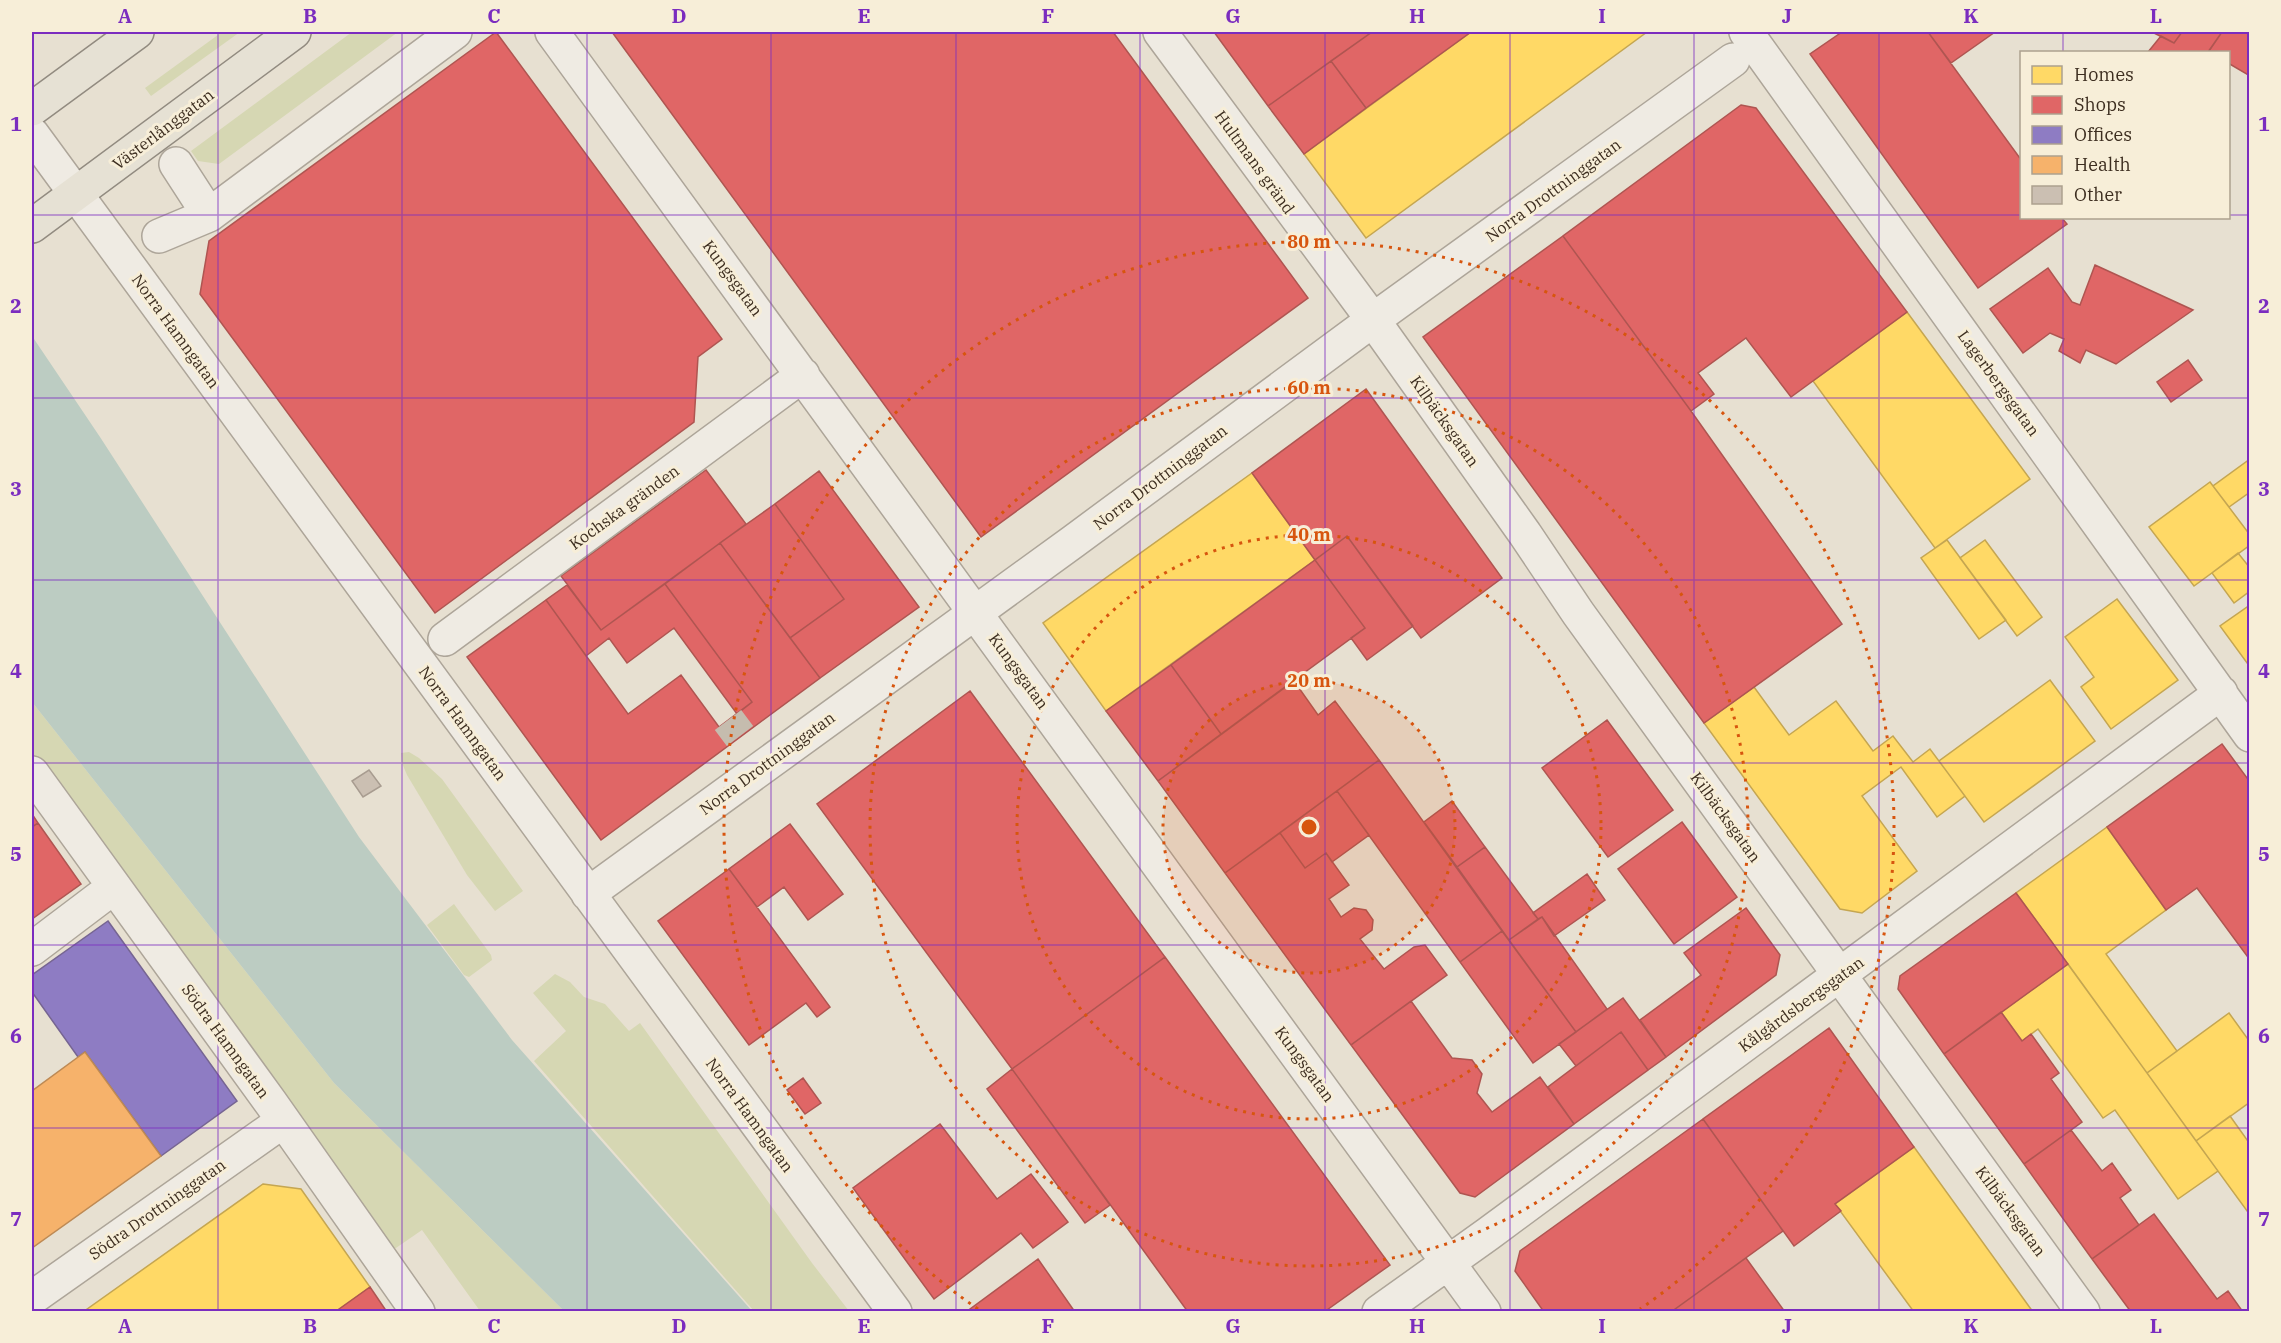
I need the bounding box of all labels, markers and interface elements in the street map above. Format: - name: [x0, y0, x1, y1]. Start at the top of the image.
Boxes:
- text: A: [118, 2, 132, 29]
- text: B: [303, 2, 317, 29]
- text: C: [487, 2, 501, 29]
- text: D: [671, 2, 687, 29]
- text: E: [857, 2, 871, 29]
- text: F: [1042, 2, 1054, 29]
- text: G: [1225, 2, 1241, 29]
- text: H: [1409, 2, 1425, 29]
- text: I: [1598, 2, 1606, 29]
- text: J: [1782, 2, 1792, 29]
- text: K: [1963, 2, 1979, 29]
- text: L: [2150, 2, 2162, 29]
- legend: [2020, 51, 2230, 219]
- text: Homes: [2074, 63, 2134, 86]
- street label: Västerlånggatan: [108, 84, 218, 174]
- text: Shops: [2074, 93, 2126, 116]
- street label: Hultmans gränd: [1211, 106, 1299, 218]
- text: 1: [10, 110, 22, 137]
- text: 1: [2258, 110, 2270, 137]
- text: Offices: [2074, 123, 2132, 146]
- street label: Norra Drottninggatan: [1481, 134, 1625, 246]
- text: Health: [2074, 153, 2131, 176]
- text: Other: [2074, 183, 2122, 206]
- text: 80 m: [1287, 230, 1331, 253]
- street label: Kungsgatan: [699, 236, 767, 320]
- street label: Norra Hamngatan: [128, 270, 224, 392]
- text: 2: [10, 292, 22, 319]
- text: 2: [2258, 292, 2270, 319]
- street label: Lagerbergsgatan: [1954, 326, 2044, 440]
- street label: Kilbäcksgatan: [1406, 372, 1484, 470]
- text: 60 m: [1287, 376, 1331, 399]
- street label: Norra Drottninggatan: [1089, 420, 1231, 534]
- street label: Kochska gränden: [565, 460, 683, 554]
- text: 3: [10, 475, 22, 502]
- text: 3: [2258, 475, 2270, 502]
- text: 40 m: [1287, 523, 1331, 546]
- street label: Kungsgatan: [985, 629, 1053, 713]
- text: 4: [10, 657, 22, 684]
- text: 4: [2258, 657, 2270, 684]
- street label: Norra Hamngatan: [415, 662, 511, 784]
- text: 20 m: [1287, 669, 1331, 692]
- street label: Norra Drottninggatan: [695, 707, 839, 819]
- street label: Kilbäcksgatan: [1687, 768, 1765, 866]
- centre of rings: [1299, 817, 1319, 837]
- text: 5: [10, 840, 22, 867]
- text: 5: [2258, 840, 2270, 867]
- street label: Kålgårdsbergsgatan: [1734, 952, 1868, 1056]
- street label: Södra Hamngatan: [178, 980, 274, 1102]
- text: 6: [10, 1022, 22, 1049]
- street label: Kungsgatan: [1271, 1022, 1339, 1106]
- text: 6: [2258, 1022, 2270, 1049]
- street label: Norra Hamngatan: [702, 1054, 798, 1176]
- street label: Södra Drottninggatan: [85, 1154, 229, 1264]
- street label: Kilbäcksgatan: [1972, 1162, 2050, 1260]
- text: 7: [10, 1205, 22, 1232]
- text: 7: [2258, 1205, 2270, 1232]
- text: A: [118, 1312, 132, 1339]
- text: B: [303, 1312, 317, 1339]
- text: C: [487, 1312, 501, 1339]
- text: D: [671, 1312, 687, 1339]
- text: E: [857, 1312, 871, 1339]
- text: F: [1042, 1312, 1054, 1339]
- text: G: [1225, 1312, 1241, 1339]
- text: H: [1409, 1312, 1425, 1339]
- text: I: [1598, 1312, 1606, 1339]
- text: J: [1782, 1312, 1792, 1339]
- text: K: [1963, 1312, 1979, 1339]
- text: L: [2150, 1312, 2162, 1339]

